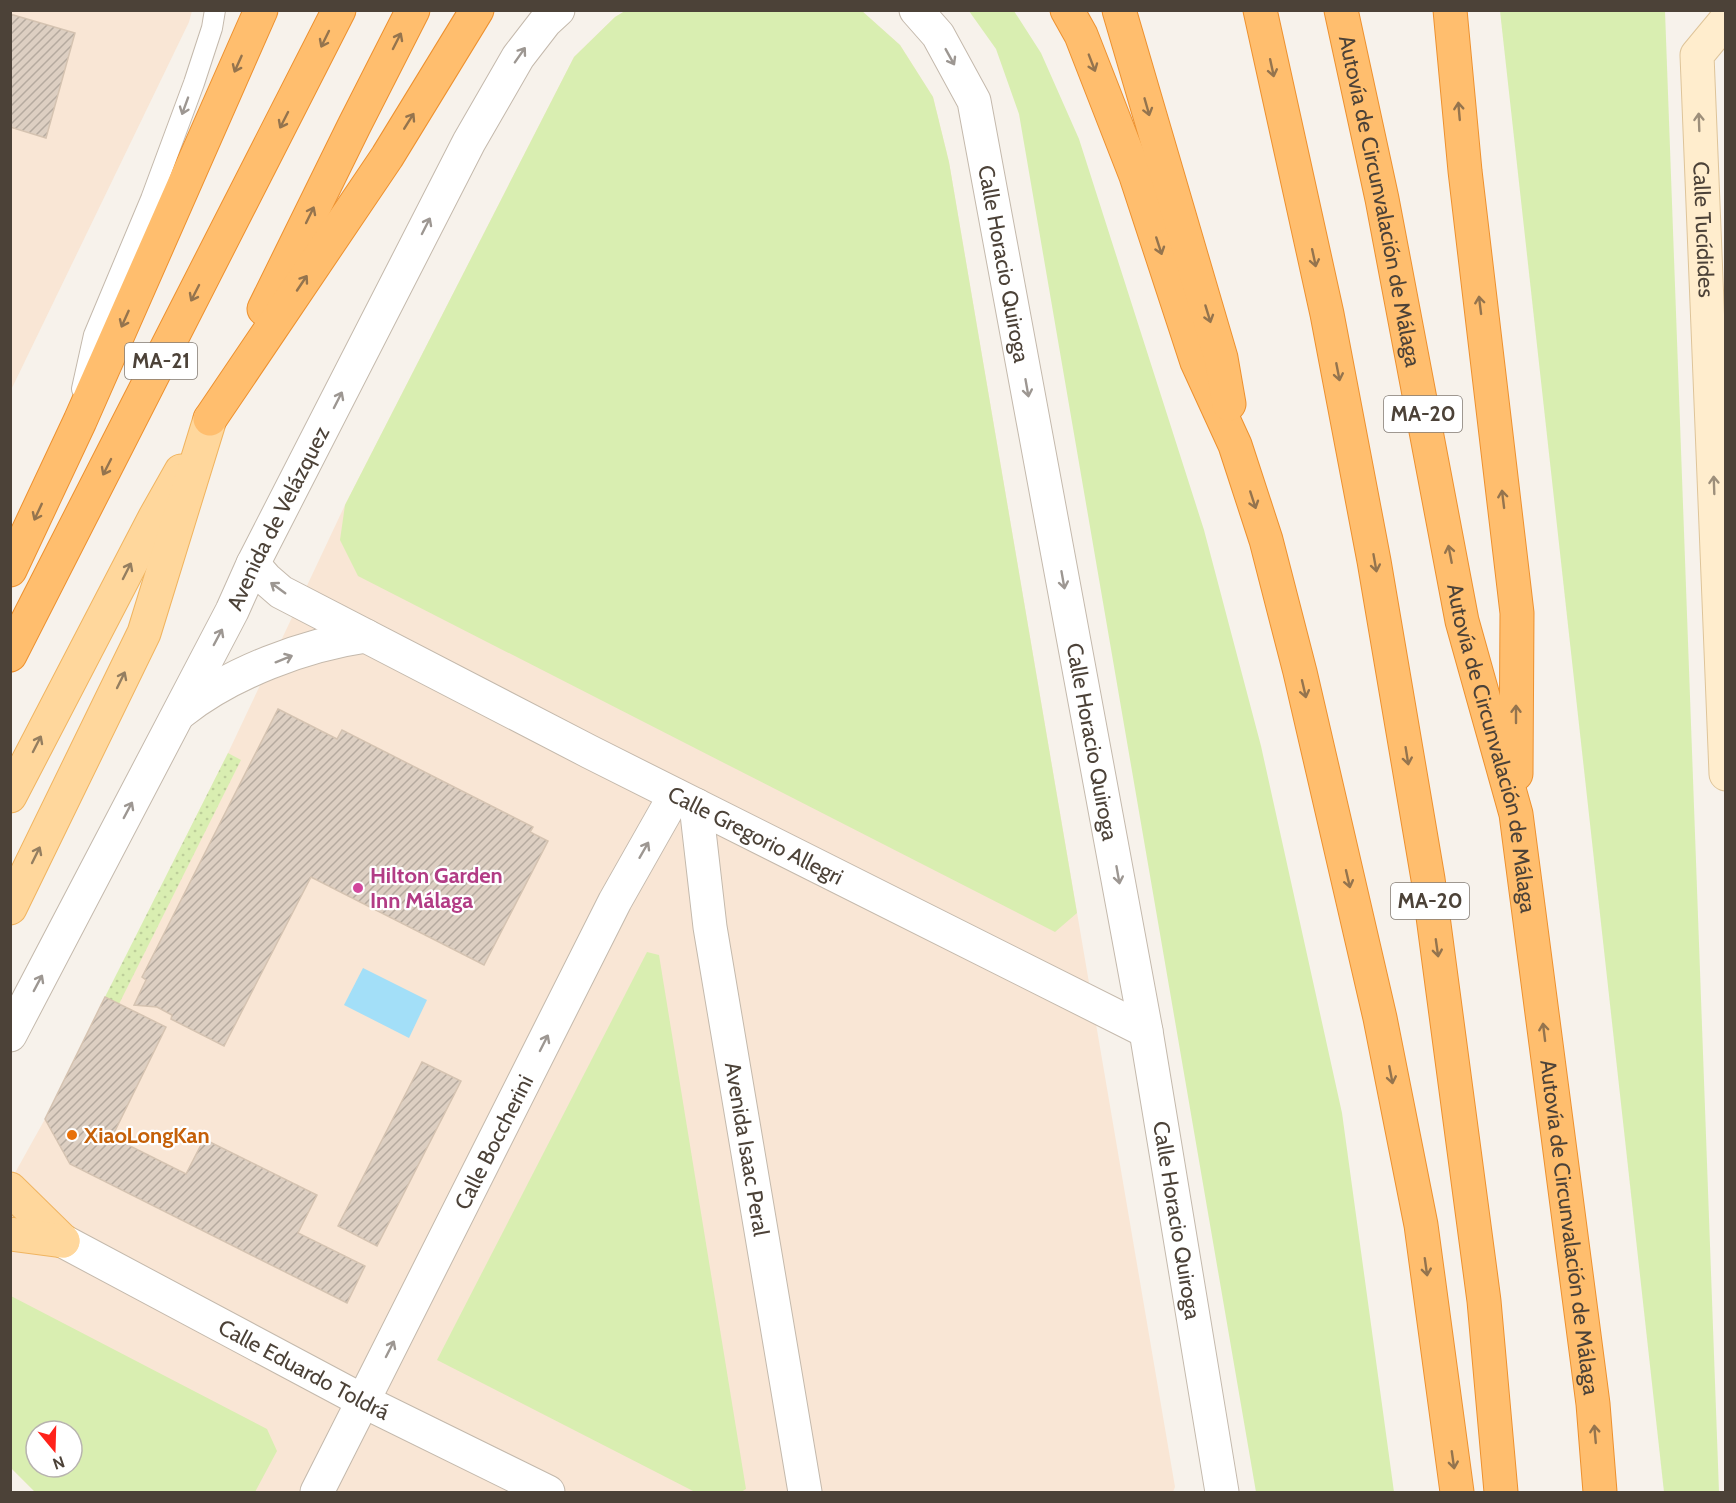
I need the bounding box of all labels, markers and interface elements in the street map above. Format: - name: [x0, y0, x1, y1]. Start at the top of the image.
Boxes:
- one-way arrow: [318, 30, 330, 48]
- one-way arrow: [392, 33, 404, 51]
- street label: Autovía de Circunvalación de Málaga: [1333, 33, 1427, 370]
- one-way arrow: [514, 48, 526, 64]
- one-way arrow: [944, 48, 956, 65]
- one-way arrow: [1087, 54, 1098, 72]
- one-way arrow: [231, 55, 242, 73]
- one-way arrow: [1267, 58, 1279, 77]
- one-way arrow: [179, 97, 190, 115]
- one-way arrow: [1142, 97, 1153, 116]
- one-way arrow: [1453, 102, 1464, 122]
- one-way arrow: [278, 110, 289, 128]
- one-way arrow: [1694, 112, 1705, 132]
- one-way arrow: [404, 113, 416, 130]
- street label: Calle Tucídides: [1687, 161, 1720, 298]
- street label: Calle Horacio Quiroga: [972, 163, 1035, 365]
- one-way arrow: [304, 207, 316, 225]
- one-way arrow: [421, 217, 433, 235]
- one-way arrow: [1155, 236, 1166, 255]
- one-way arrow: [1309, 248, 1321, 267]
- one-way arrow: [296, 276, 308, 292]
- one-way arrow: [189, 284, 200, 302]
- one-way arrow: [1475, 295, 1486, 315]
- one-way arrow: [1203, 304, 1214, 323]
- one-way arrow: [118, 310, 130, 328]
- road number: MA-21: [125, 343, 197, 379]
- one-way arrow: [1333, 361, 1344, 381]
- one-way arrow: [1022, 378, 1033, 398]
- one-way arrow: [333, 391, 344, 409]
- road number: MA-20: [1384, 396, 1462, 432]
- street label: Avenida de Velázquez: [221, 422, 335, 615]
- one-way arrow: [100, 458, 112, 476]
- one-way arrow: [1708, 475, 1720, 495]
- one-way arrow: [1497, 489, 1508, 509]
- one-way arrow: [1248, 490, 1259, 509]
- one-way arrow: [31, 502, 43, 520]
- one-way arrow: [1444, 545, 1455, 565]
- one-way arrow: [1369, 553, 1380, 573]
- one-way arrow: [121, 562, 133, 580]
- one-way arrow: [1058, 570, 1069, 589]
- street label: Autovía de Circunvalación de Málaga: [1441, 581, 1542, 915]
- one-way arrow: [270, 582, 286, 595]
- one-way arrow: [213, 629, 224, 647]
- street label: Calle Horacio Quiroga: [1060, 641, 1124, 843]
- one-way arrow: [274, 652, 292, 663]
- one-way arrow: [116, 671, 127, 689]
- one-way arrow: [1299, 679, 1311, 698]
- one-way arrow: [1510, 704, 1522, 724]
- one-way arrow: [31, 736, 43, 753]
- one-way arrow: [1402, 745, 1413, 765]
- street label: Calle Gregorio Allegri: [663, 780, 848, 891]
- one-way arrow: [122, 802, 134, 819]
- one-way arrow: [638, 842, 650, 859]
- one-way arrow: [31, 847, 42, 865]
- place label: Hilton Garden Inn Málaga: [370, 862, 503, 914]
- one-way arrow: [1113, 865, 1124, 884]
- one-way arrow: [1342, 869, 1354, 888]
- marker: Hilton Garden Inn Málaga: [351, 881, 365, 895]
- road number: MA-20: [1391, 883, 1469, 919]
- one-way arrow: [1431, 938, 1442, 958]
- one-way arrow: [32, 974, 44, 992]
- one-way arrow: [1539, 1023, 1550, 1043]
- one-way arrow: [538, 1034, 550, 1052]
- street label: Autovía de Circunvalación de Málaga: [1534, 1058, 1605, 1397]
- street label: Avenida Isaac Peral: [719, 1060, 775, 1239]
- one-way arrow: [1386, 1065, 1397, 1084]
- street label: Calle Boccherini: [449, 1070, 539, 1214]
- street label: Calle Horacio Quiroga: [1147, 1119, 1206, 1322]
- place label: XiaoLongKan: [83, 1122, 210, 1149]
- marker: XiaoLongKan: [65, 1128, 79, 1142]
- one-way arrow: [1421, 1256, 1432, 1276]
- street label: Calle Eduardo Toldrá: [214, 1313, 394, 1426]
- one-way arrow: [385, 1340, 396, 1358]
- north arrow: [24, 1419, 84, 1479]
- one-way arrow: [1590, 1425, 1601, 1445]
- one-way arrow: [1448, 1449, 1459, 1469]
- text: N: [50, 1452, 67, 1474]

